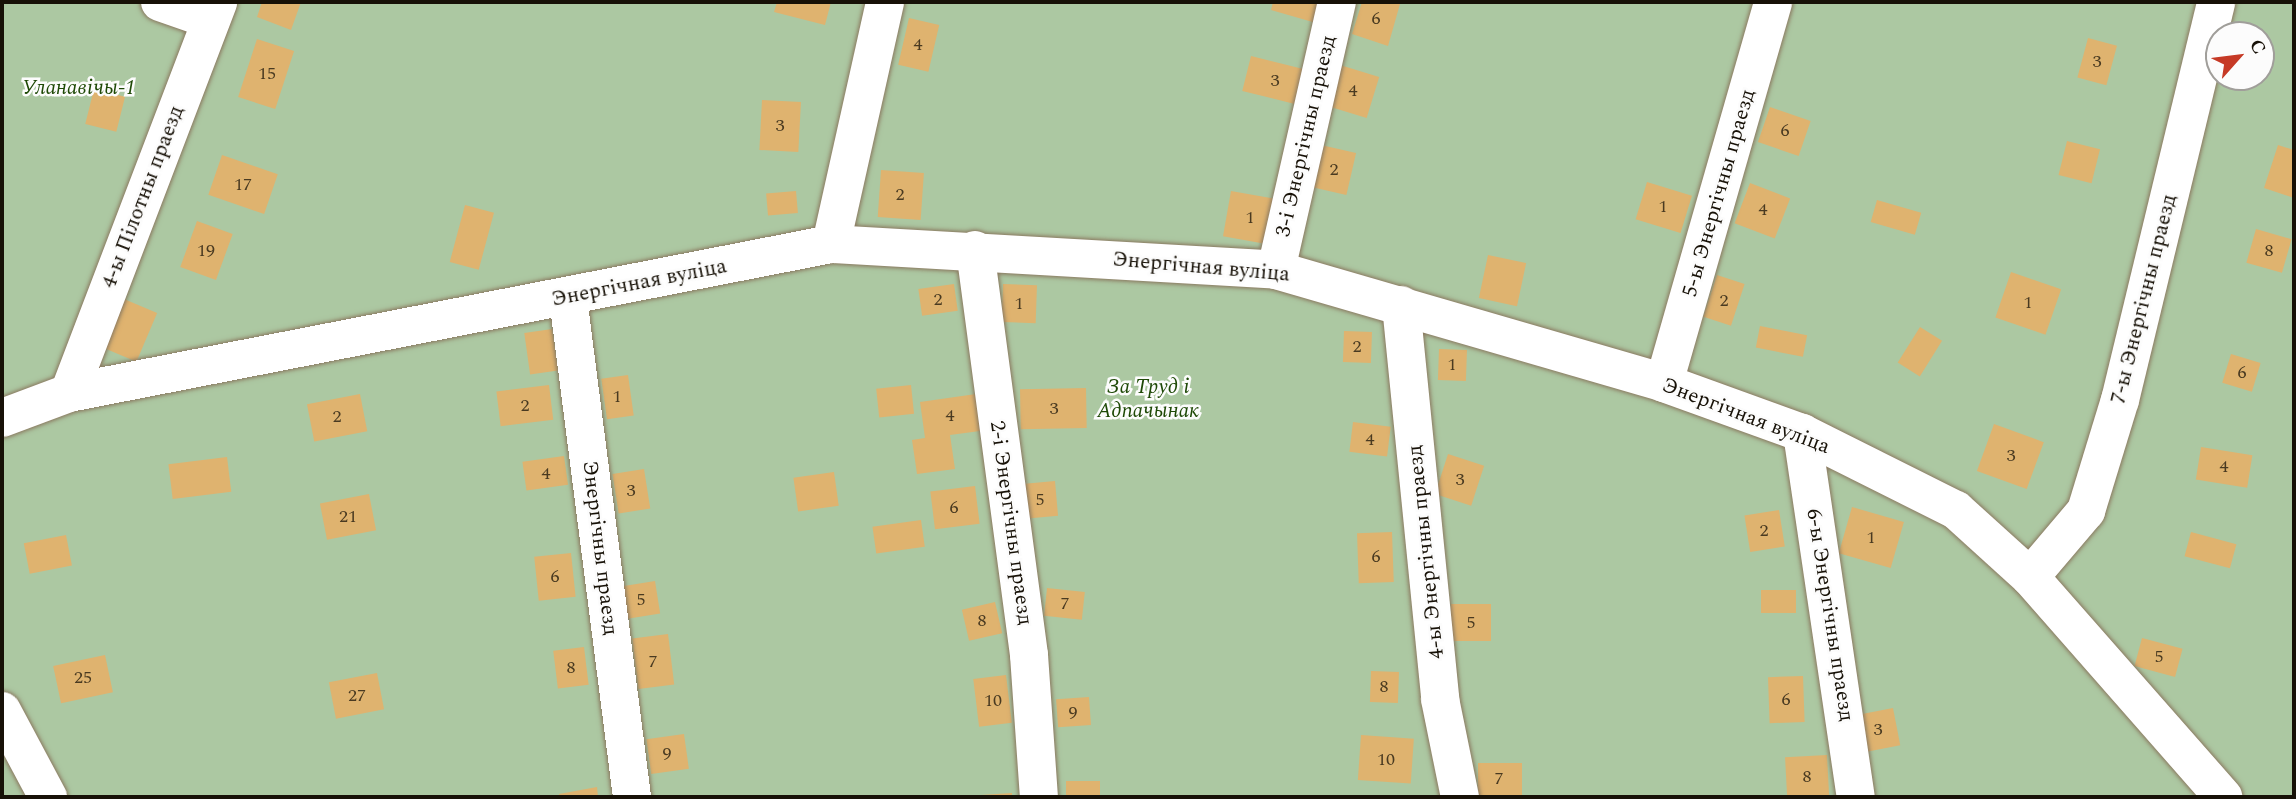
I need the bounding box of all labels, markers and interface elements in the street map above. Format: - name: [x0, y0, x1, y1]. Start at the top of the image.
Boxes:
- house number: 6: [1372, 8, 1380, 30]
- north arrow: [2205, 21, 2275, 91]
- street label: 3-і Энергічны праезд: [1271, 33, 1341, 239]
- house number: 4: [914, 34, 922, 56]
- text: С: [2241, 34, 2273, 60]
- house number: 3: [2093, 51, 2101, 73]
- house number: 15: [258, 63, 276, 85]
- house number: 3: [1271, 70, 1279, 92]
- park label: Уланавічы-1: [22, 75, 136, 101]
- house number: 4: [1349, 80, 1357, 102]
- street label: 5-ы Энергічны праезд: [1677, 86, 1761, 300]
- street label: 4-ы Пілотны праезд: [97, 102, 189, 292]
- house number: 3: [776, 115, 784, 137]
- house number: 6: [1781, 120, 1789, 142]
- house number: 2: [1330, 159, 1338, 181]
- house number: 17: [234, 174, 252, 196]
- house number: 2: [896, 184, 904, 206]
- street label: 7-ы Энергічны праезд: [2106, 192, 2182, 406]
- house number: 1: [1659, 196, 1667, 218]
- house number: 4: [1759, 199, 1767, 221]
- house number: 1: [1246, 207, 1254, 229]
- house number: 19: [197, 240, 215, 262]
- house number: 8: [2265, 240, 2273, 262]
- street label: Энергічная вуліца: [1111, 247, 1291, 287]
- street label: Энергічная вуліца: [549, 254, 729, 312]
- house number: 2: [934, 289, 942, 311]
- house number: 2: [1720, 290, 1728, 312]
- house number: 1: [2024, 292, 2032, 314]
- house number: 1: [1015, 293, 1023, 315]
- house number: 2: [1353, 336, 1361, 358]
- house number: 1: [1448, 354, 1456, 376]
- house number: 6: [2238, 362, 2246, 384]
- street label: Энергічная вуліца: [1658, 372, 1834, 460]
- park label: За Труд і Адпачынак: [1097, 374, 1199, 424]
- house number: 1: [613, 386, 621, 408]
- house number: 2: [521, 395, 529, 417]
- house number: 3: [1050, 398, 1058, 420]
- house number: 4: [946, 405, 954, 427]
- house number: 2: [333, 406, 341, 428]
- street label: 2-і Энергічны праезд: [984, 419, 1038, 627]
- house number: 4: [1366, 429, 1374, 451]
- street label: 4-ы Энергічны праезд: [1402, 444, 1450, 660]
- house number: 3: [2007, 445, 2015, 467]
- house number: 4: [2220, 456, 2228, 478]
- street label: Энергічны праезд: [577, 459, 623, 637]
- house number: 4: [542, 463, 550, 485]
- house number: 3: [1456, 469, 1464, 491]
- house number: 3: [627, 480, 635, 502]
- house number: 5: [1036, 489, 1044, 511]
- house number: 6: [950, 497, 958, 519]
- house number: 21: [339, 506, 357, 528]
- street label: 6-ы Энергічны праезд: [1801, 507, 1859, 723]
- house number: 2: [1760, 520, 1768, 542]
- house number: 1: [1867, 527, 1875, 549]
- house number: 6: [1372, 546, 1380, 568]
- house number: 6: [551, 566, 559, 588]
- house number: 5: [637, 589, 645, 611]
- house number: 7: [1061, 593, 1069, 615]
- house number: 8: [978, 610, 986, 632]
- house number: 5: [1467, 612, 1475, 634]
- house number: 5: [2155, 646, 2163, 668]
- house number: 7: [649, 651, 657, 673]
- house number: 8: [567, 657, 575, 679]
- house number: 25: [74, 667, 92, 689]
- house number: 8: [1380, 676, 1388, 698]
- house number: 27: [348, 685, 366, 707]
- house number: 6: [1782, 689, 1790, 711]
- house number: 10: [984, 690, 1002, 712]
- house number: 9: [1069, 702, 1077, 724]
- house number: 3: [1874, 719, 1882, 741]
- house number: 9: [663, 743, 671, 765]
- house number: 10: [1377, 749, 1395, 771]
- house number: 8: [1803, 766, 1811, 788]
- house number: 7: [1495, 768, 1503, 790]

